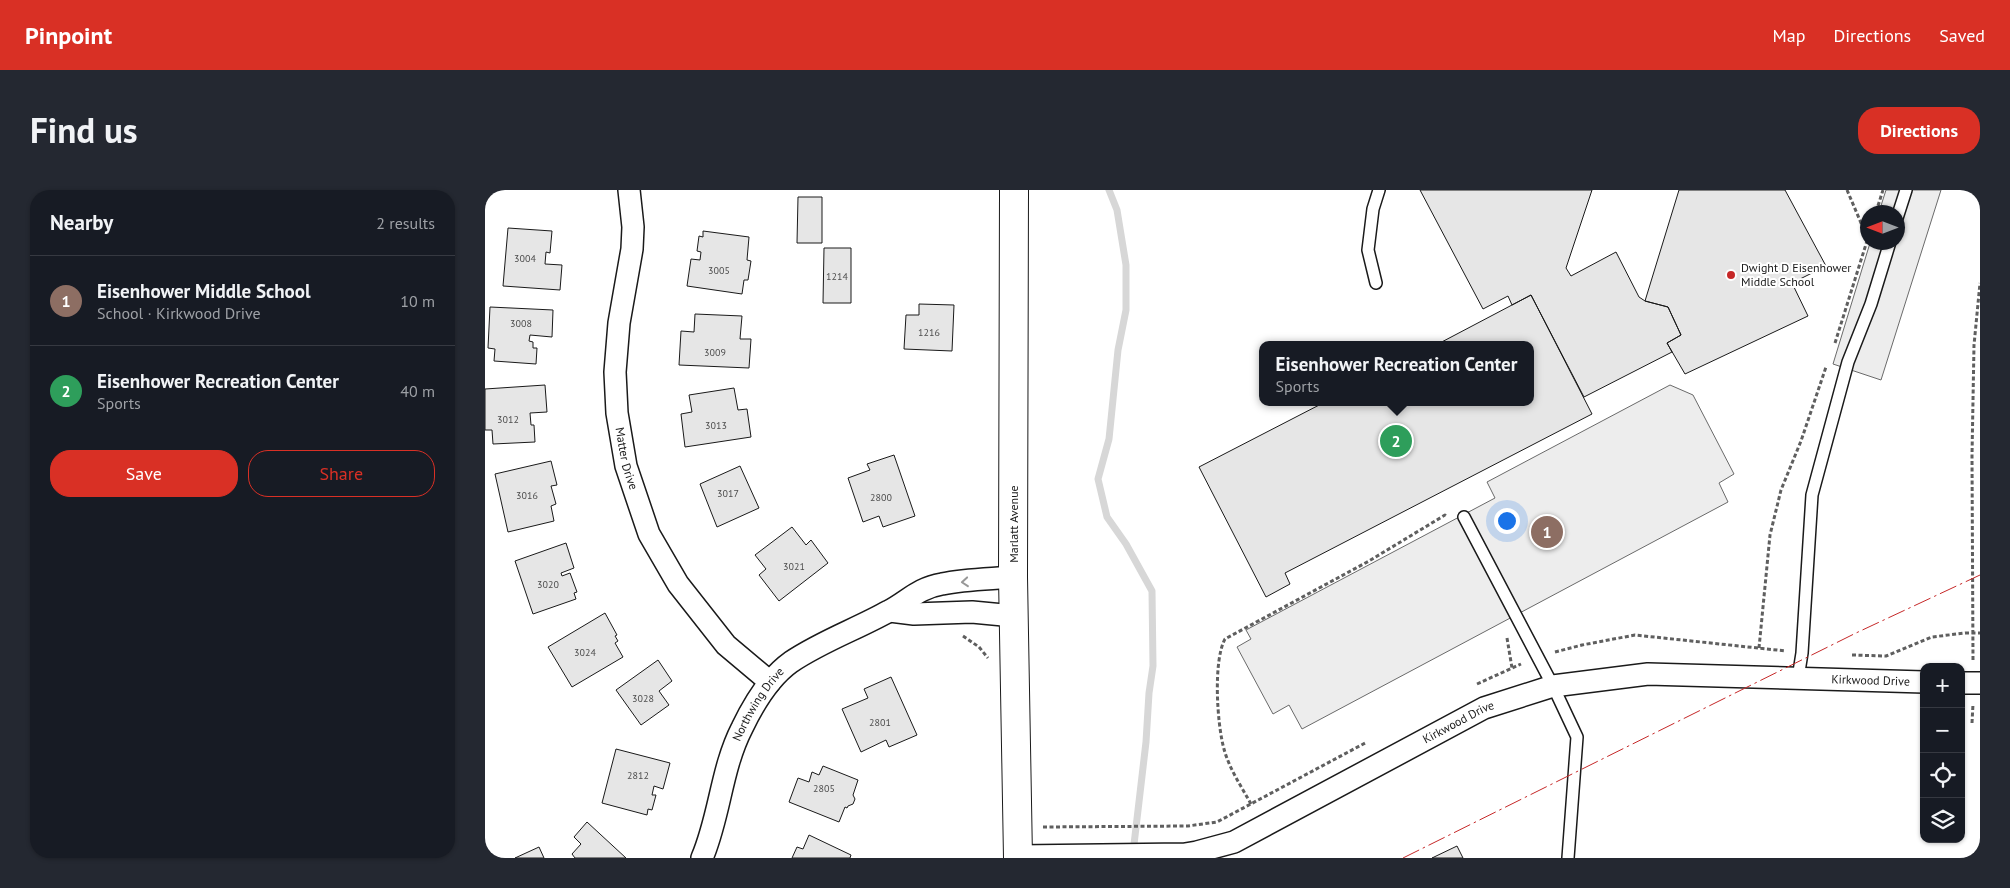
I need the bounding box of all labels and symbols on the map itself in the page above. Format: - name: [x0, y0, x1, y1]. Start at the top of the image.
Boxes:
- north arrow: [1860, 205, 1905, 250]
- house number: 3004: [514, 252, 536, 265]
- place label: Dwight D Eisenhower Middle School: [1741, 260, 1851, 289]
- house number: 3005: [708, 264, 730, 277]
- marker: Dwight D Eisenhower Middle School: [1725, 269, 1737, 281]
- house number: 1214: [826, 270, 848, 283]
- house number: 3008: [510, 317, 532, 330]
- house number: 1216: [918, 326, 940, 339]
- house number: 3009: [704, 346, 726, 359]
- house number: 3012: [497, 413, 519, 426]
- house number: 3013: [705, 419, 727, 432]
- pin: 2: [1380, 422, 1412, 460]
- street label: Matter Drive: [613, 426, 641, 492]
- street label: Marlatt Avenue: [1006, 485, 1021, 563]
- house number: 3017: [717, 487, 739, 500]
- house number: 3016: [516, 489, 538, 502]
- house number: 2800: [870, 491, 892, 504]
- your location: [1494, 508, 1520, 534]
- pin: 1: [1531, 513, 1563, 551]
- house number: 3021: [783, 560, 805, 573]
- one-way arrow: [961, 576, 969, 587]
- house number: 3020: [537, 578, 559, 591]
- house number: 3024: [574, 646, 596, 659]
- street label: Northwing Drive: [729, 664, 787, 743]
- street label: Kirkwood Drive: [1831, 671, 1910, 689]
- house number: 3028: [632, 692, 654, 705]
- street label: Kirkwood Drive: [1420, 697, 1496, 747]
- house number: 2801: [869, 716, 891, 729]
- house number: 2812: [627, 769, 649, 782]
- house number: 2805: [813, 782, 835, 795]

